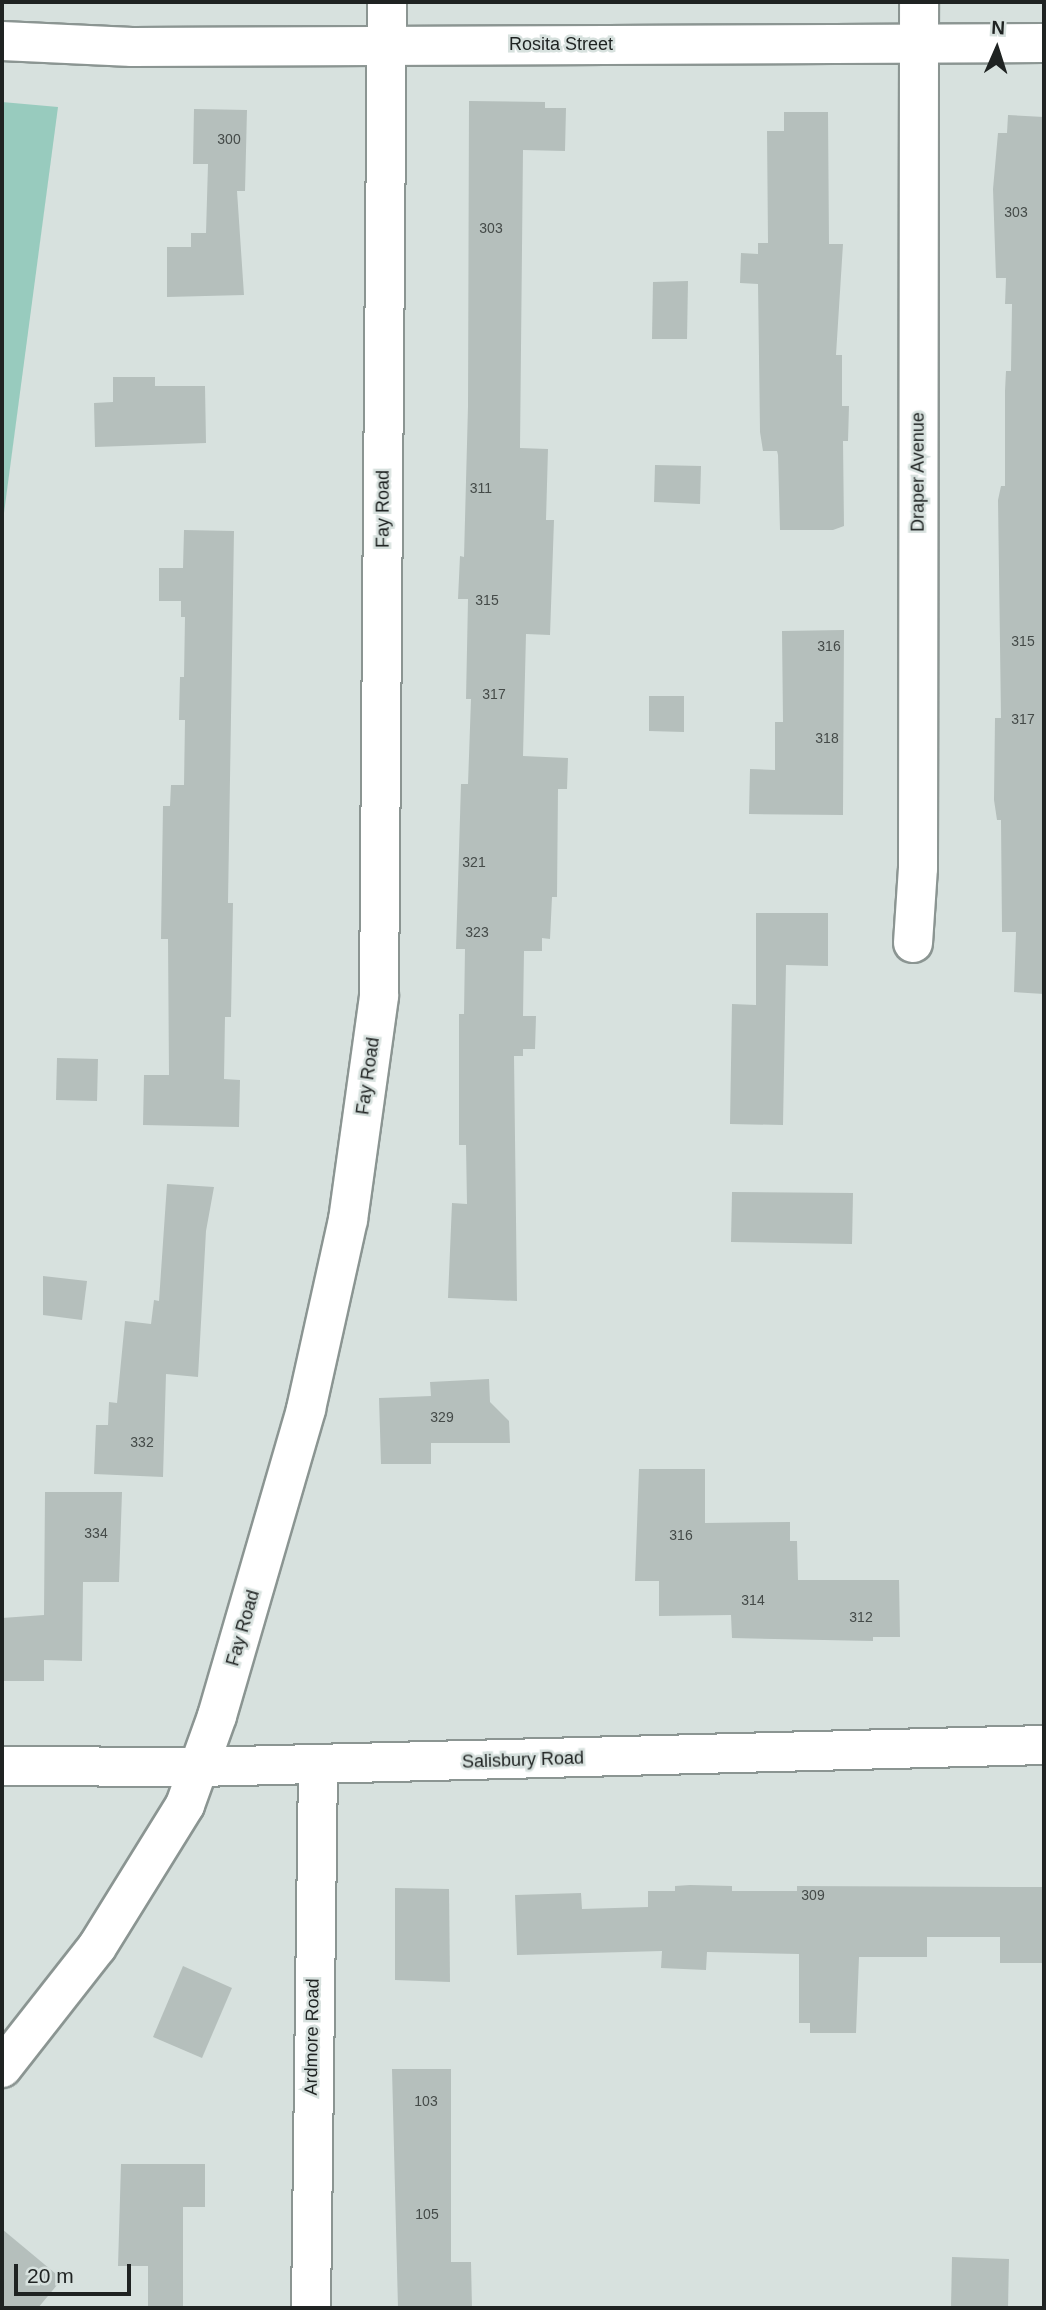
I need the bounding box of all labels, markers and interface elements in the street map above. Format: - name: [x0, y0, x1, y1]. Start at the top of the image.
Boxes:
- north arrow: [962, 14, 1032, 84]
- text: N: [991, 17, 1006, 38]
- street label: Rosita Street: [509, 33, 613, 55]
- house number: 300: [217, 131, 241, 147]
- house number: 303: [1004, 204, 1028, 220]
- house number: 303: [479, 220, 503, 236]
- street label: Draper Avenue: [907, 412, 929, 532]
- street label: Fay Road: [372, 470, 394, 548]
- house number: 311: [470, 480, 492, 496]
- house number: 315: [475, 592, 499, 608]
- house number: 315: [1011, 633, 1035, 649]
- house number: 316: [817, 638, 841, 654]
- house number: 317: [482, 686, 506, 702]
- house number: 317: [1011, 711, 1035, 727]
- house number: 318: [815, 730, 839, 746]
- house number: 321: [462, 854, 486, 870]
- house number: 323: [465, 924, 489, 940]
- street label: Fay Road: [352, 1036, 384, 1116]
- house number: 329: [430, 1409, 454, 1425]
- house number: 332: [130, 1434, 154, 1450]
- house number: 334: [84, 1525, 108, 1541]
- house number: 316: [669, 1527, 693, 1543]
- street label: Fay Road: [222, 1588, 264, 1668]
- house number: 314: [741, 1592, 765, 1608]
- house number: 312: [849, 1609, 873, 1625]
- street label: Salisbury Road: [462, 1747, 584, 1773]
- house number: 309: [801, 1887, 825, 1903]
- street label: Ardmore Road: [300, 1978, 324, 2096]
- house number: 103: [414, 2093, 438, 2109]
- house number: 105: [415, 2206, 439, 2222]
- scale bar: [18, 2250, 135, 2294]
- text: 20 m: [27, 2264, 74, 2287]

